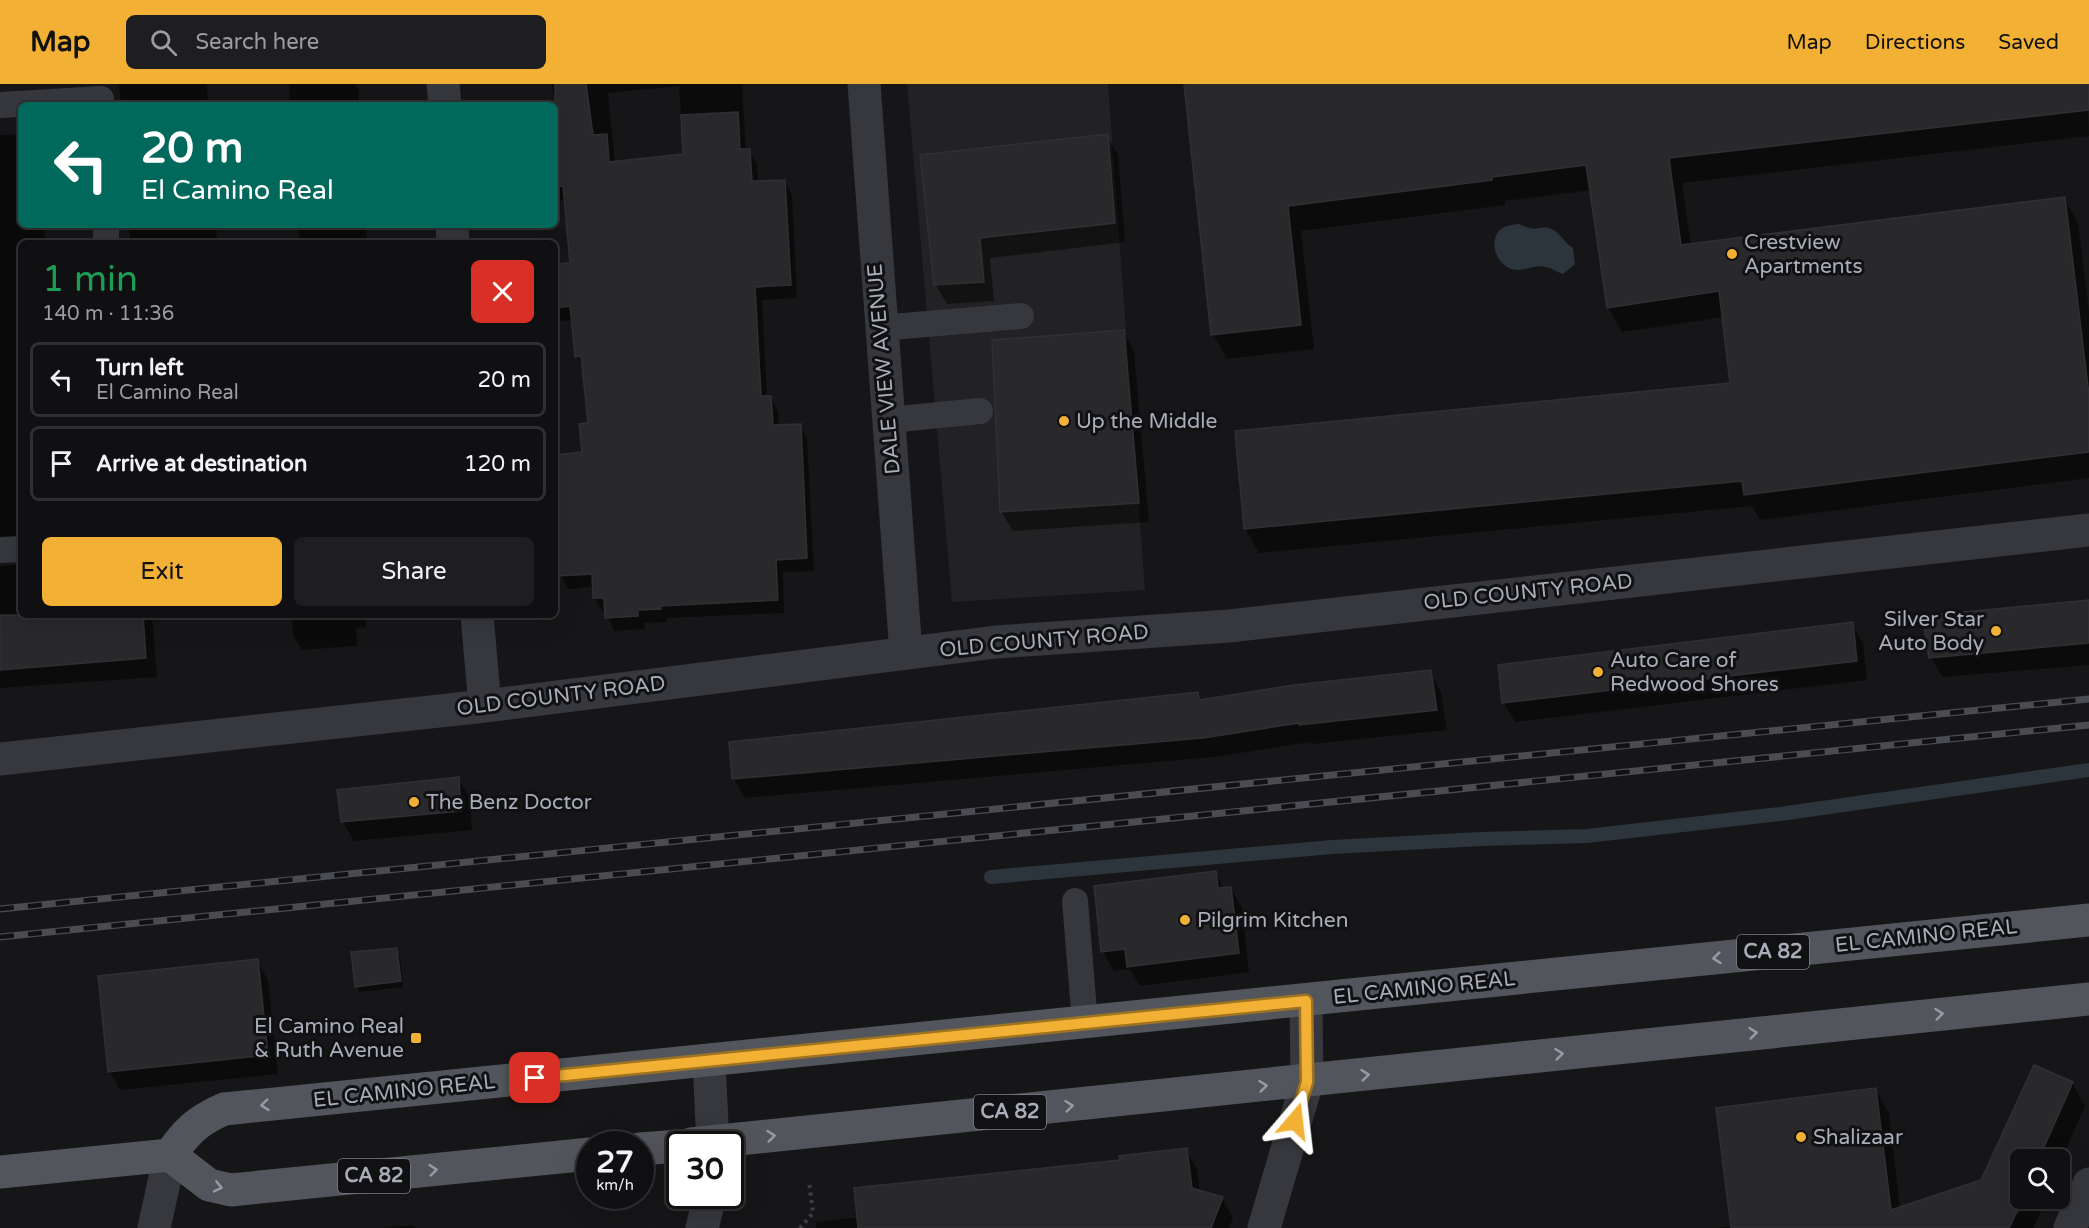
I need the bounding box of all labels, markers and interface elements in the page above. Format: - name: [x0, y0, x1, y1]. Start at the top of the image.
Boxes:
- search box: [126, 15, 546, 69]
- text: Map: [30, 25, 90, 59]
- icon: search: [147, 26, 180, 59]
- text: Search here: [195, 29, 319, 55]
- text: Map: [1786, 30, 1832, 55]
- text: Directions: [1865, 30, 1965, 55]
- text: Saved: [1998, 30, 2059, 55]
- text: 20 m: [141, 123, 243, 174]
- icon: left: [42, 126, 120, 204]
- text: El Camino Real: [141, 174, 334, 207]
- place label: Crestview Apartments: [1744, 230, 1862, 279]
- marker: Crestview Apartments: [1725, 247, 1739, 261]
- text: 1 min: [42, 258, 138, 301]
- button: close: [471, 260, 534, 323]
- street label: DALE VIEW AVENUE: [862, 263, 906, 475]
- text: 140 m · 11:36: [42, 302, 174, 326]
- text: Turn left: [96, 355, 184, 381]
- icon: left: [45, 363, 78, 396]
- text: 20 m: [477, 367, 531, 393]
- text: El Camino Real: [96, 381, 239, 405]
- place label: Up the Middle: [1076, 409, 1217, 434]
- marker: Up the Middle: [1057, 414, 1071, 428]
- icon: arrive: [45, 447, 78, 480]
- text: Arrive at destination: [96, 451, 307, 477]
- text: 120 m: [464, 451, 531, 477]
- button: Exit: [42, 537, 282, 606]
- button: Share: [294, 537, 534, 606]
- street label: OLD COUNTY ROAD: [1422, 569, 1634, 615]
- place label: Silver Star Auto Body: [1878, 607, 1984, 656]
- street label: OLD COUNTY ROAD: [938, 619, 1150, 663]
- marker: Silver Star Auto Body: [1989, 624, 2003, 638]
- place label: Auto Care of Redwood Shores: [1610, 648, 1779, 697]
- marker: Auto Care of Redwood Shores: [1591, 665, 1605, 679]
- street label: OLD COUNTY ROAD: [455, 671, 667, 721]
- place label: The Benz Doctor: [426, 790, 592, 815]
- marker: The Benz Doctor: [407, 795, 421, 809]
- place label: Pilgrim Kitchen: [1197, 908, 1349, 933]
- marker: Pilgrim Kitchen: [1178, 913, 1192, 927]
- street label: EL CAMINO REAL: [1834, 914, 2018, 958]
- road number: CA 82: [1737, 935, 1809, 969]
- one-way arrow: [1713, 951, 1722, 964]
- street label: EL CAMINO REAL: [1332, 966, 1516, 1010]
- one-way arrow: [1934, 1008, 1944, 1021]
- place label: El Camino Real & Ruth Avenue: [254, 1014, 404, 1063]
- one-way arrow: [1748, 1027, 1757, 1040]
- marker: El Camino Real & Ruth Avenue: [409, 1031, 423, 1045]
- one-way arrow: [1554, 1049, 1563, 1061]
- pin: [509, 1052, 560, 1103]
- icon: arrive: [518, 1061, 551, 1094]
- street label: EL CAMINO REAL: [312, 1069, 496, 1113]
- one-way arrow: [1360, 1070, 1369, 1082]
- one-way arrow: [1259, 1080, 1268, 1093]
- position arrow: [1263, 1089, 1327, 1153]
- road number: CA 82: [974, 1095, 1046, 1129]
- one-way arrow: [260, 1098, 269, 1111]
- one-way arrow: [1065, 1100, 1074, 1113]
- place label: Shalizaar: [1813, 1125, 1903, 1150]
- marker: Shalizaar: [1794, 1130, 1808, 1144]
- speed limit sign: 30: [666, 1131, 744, 1209]
- one-way arrow: [766, 1131, 775, 1143]
- text: 27: [596, 1144, 634, 1181]
- map controls: [2010, 1149, 2070, 1209]
- button: search: [2010, 1149, 2070, 1209]
- road number: CA 82: [338, 1159, 410, 1193]
- one-way arrow: [428, 1164, 437, 1177]
- text: km/h: [596, 1176, 634, 1194]
- one-way arrow: [213, 1179, 223, 1192]

